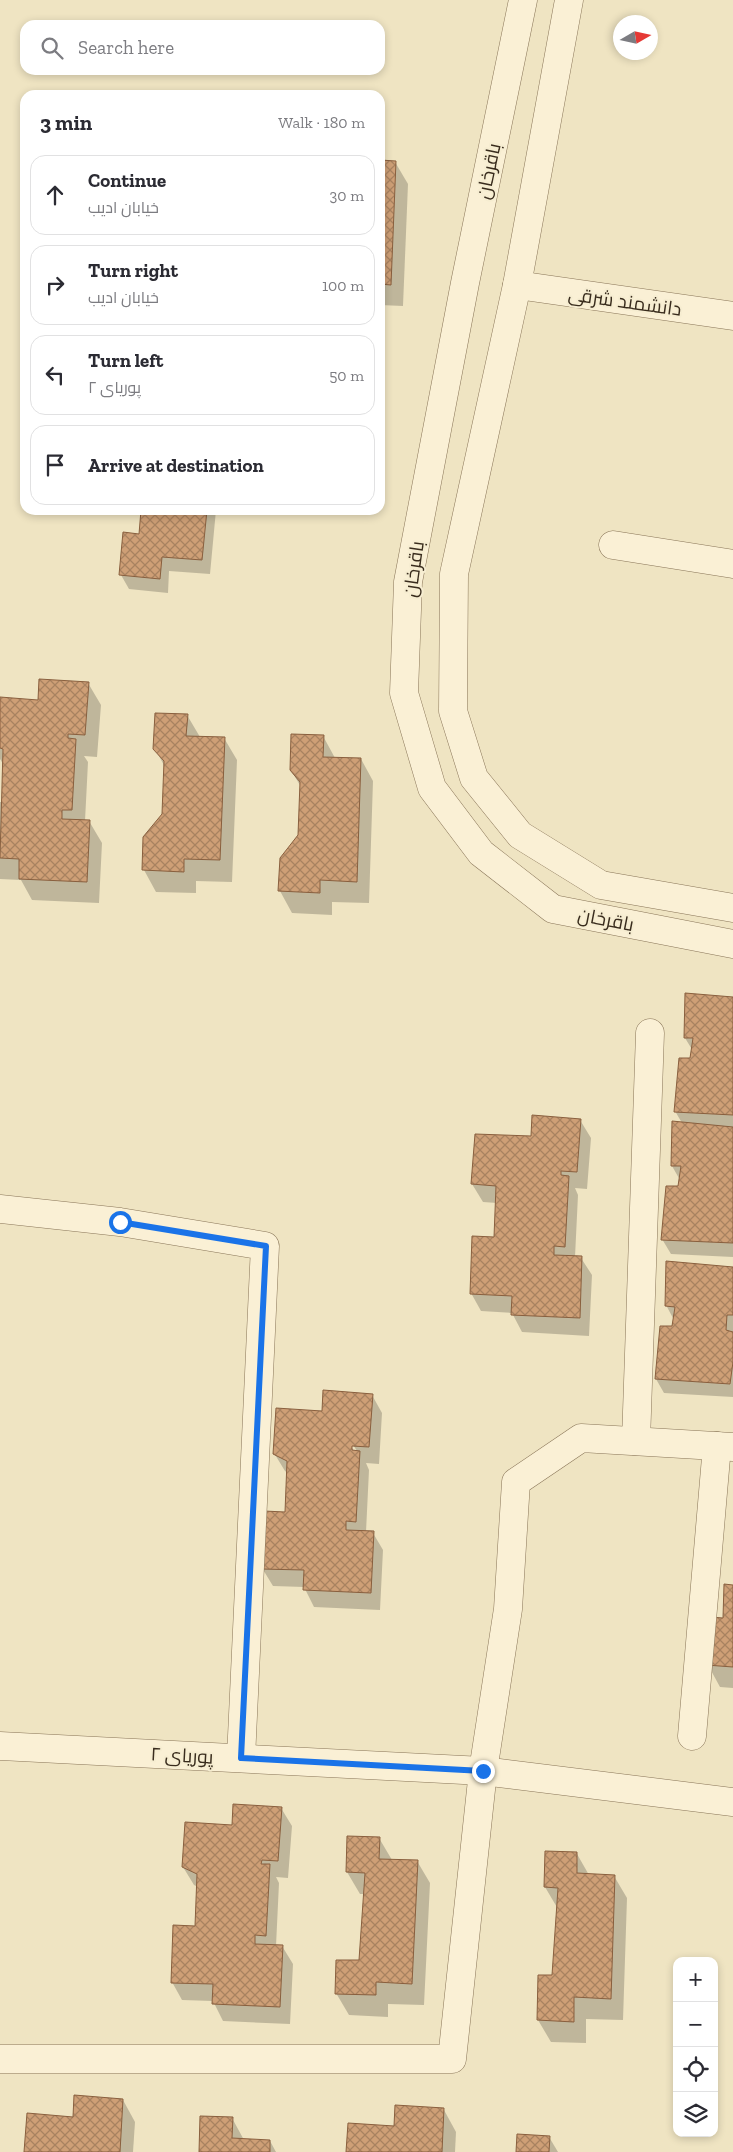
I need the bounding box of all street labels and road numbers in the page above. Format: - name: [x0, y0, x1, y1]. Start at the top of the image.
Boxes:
- street label: باقرخان: [471, 141, 506, 201]
- street label: دانشمند شرقی: [567, 282, 683, 321]
- street label: باقرخان: [398, 539, 429, 599]
- street label: باقرخان: [576, 903, 636, 936]
- street label: پوریای ۲: [150, 1742, 214, 1770]

